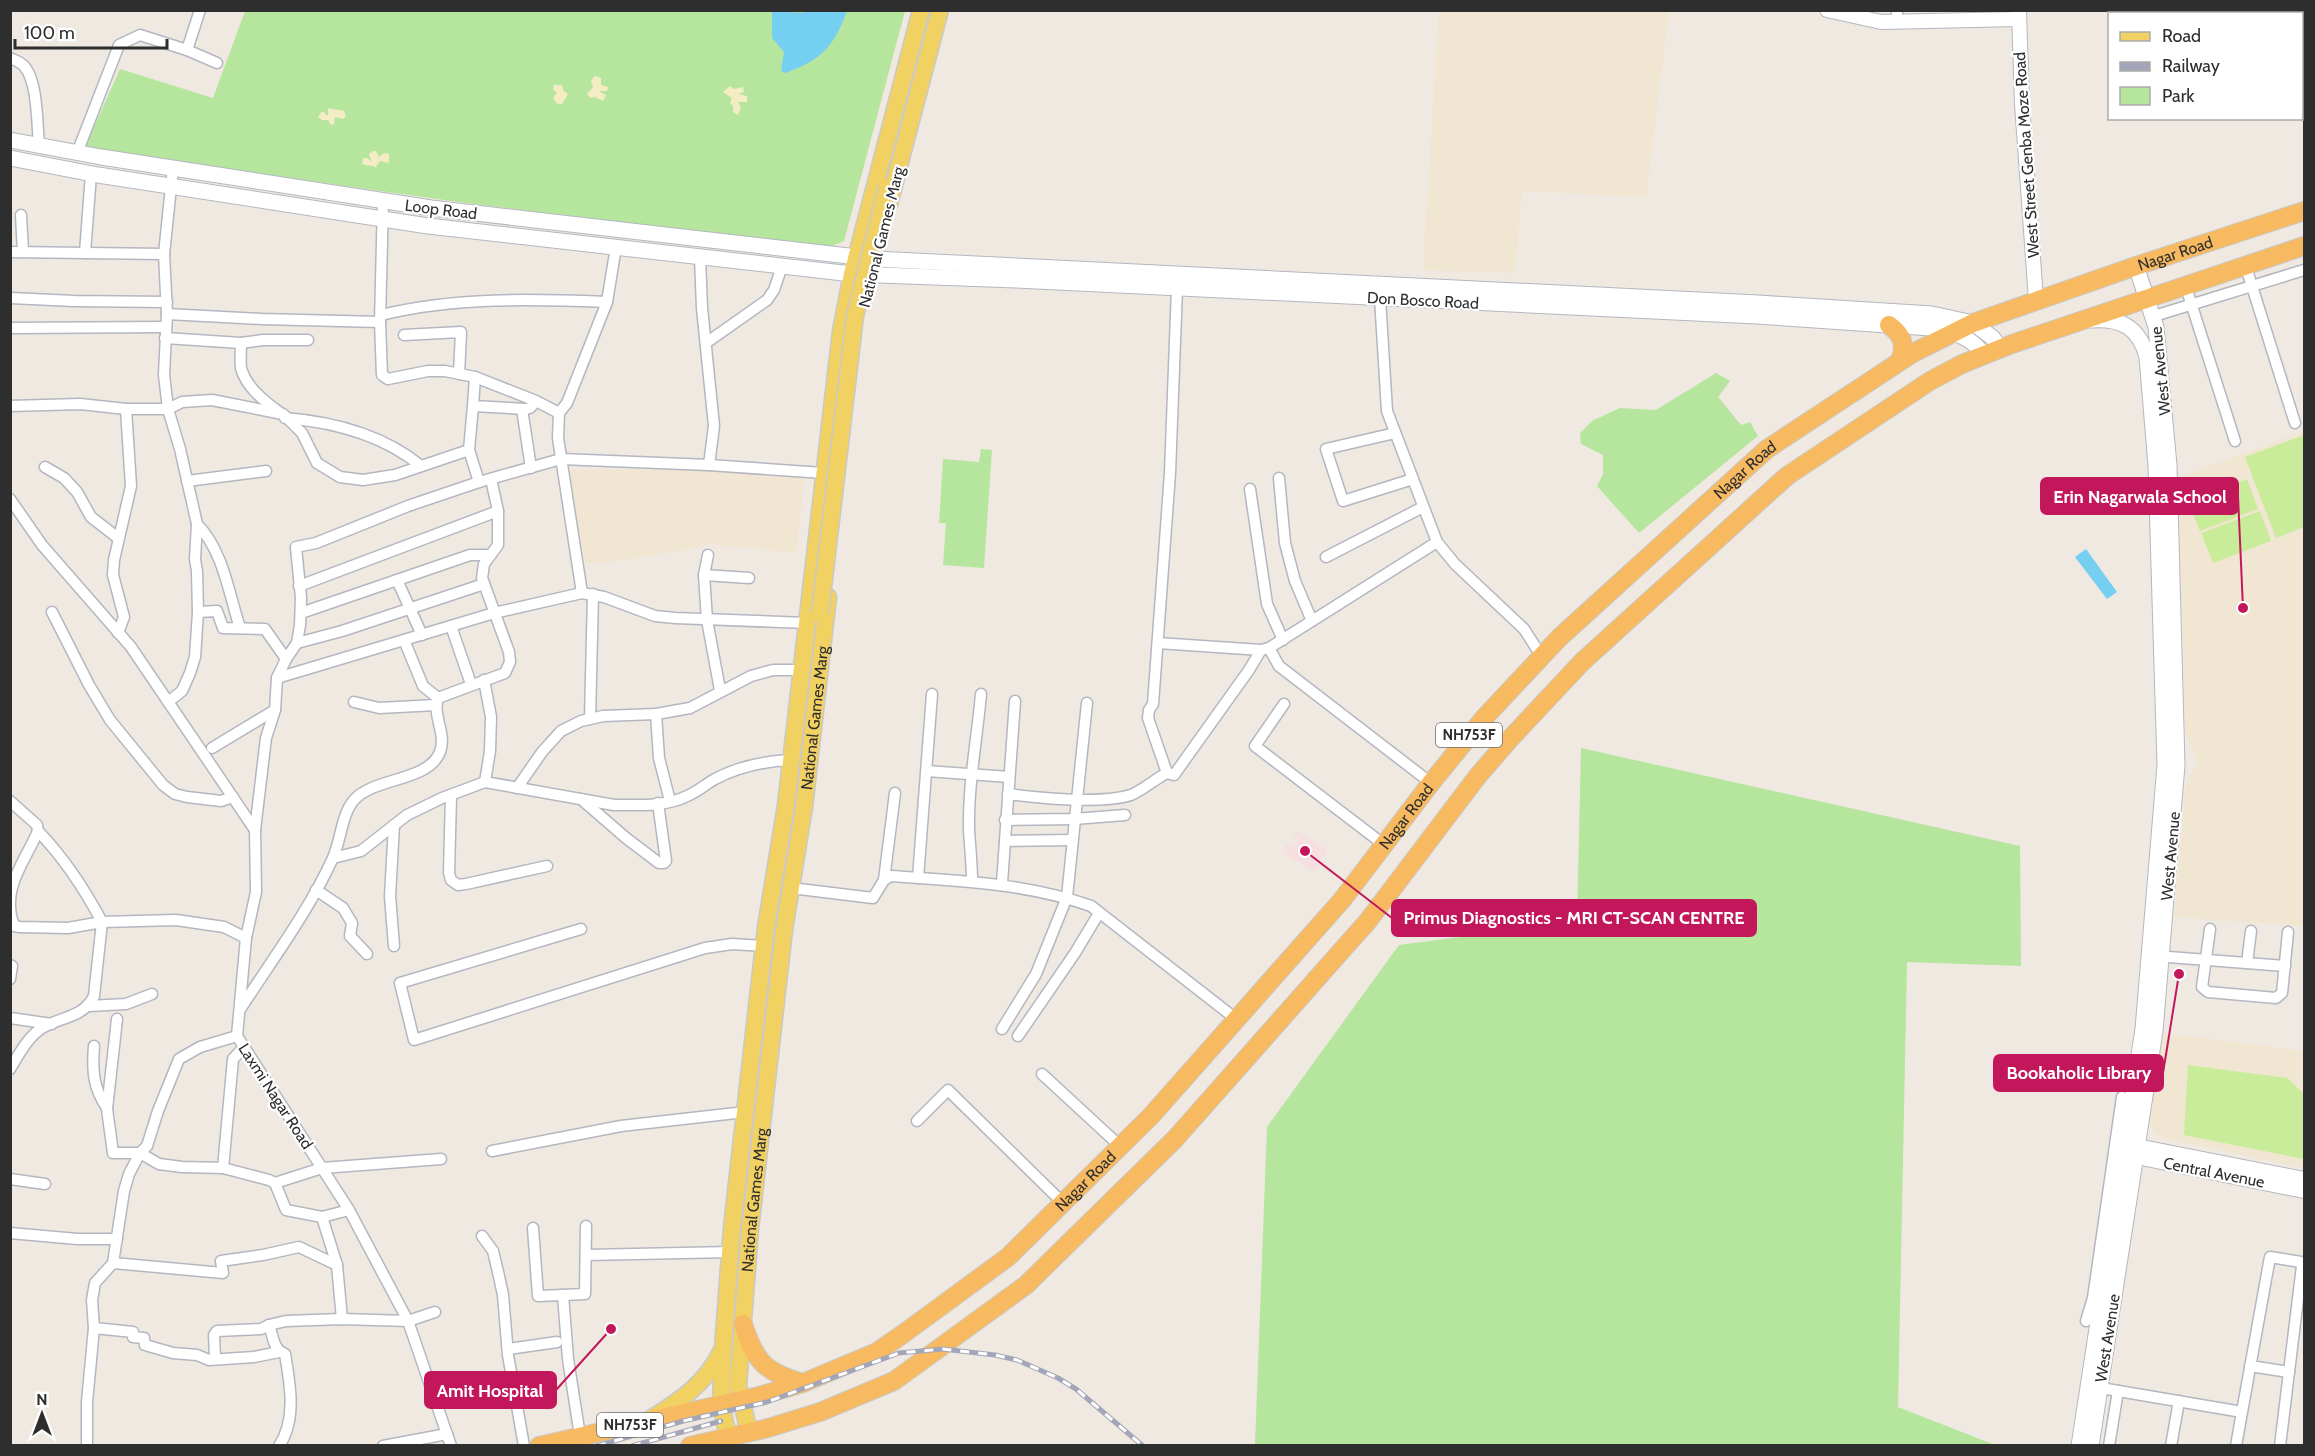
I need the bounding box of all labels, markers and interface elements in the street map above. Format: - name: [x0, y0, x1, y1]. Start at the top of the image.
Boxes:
- scale bar: [15, 12, 166, 50]
- legend: [2108, 12, 2303, 120]
- text: 100 m: [24, 22, 75, 44]
- text: Road: [2162, 25, 2201, 47]
- street label: West Street Genba Moze Road: [2010, 51, 2043, 259]
- text: Railway: [2162, 55, 2220, 77]
- text: Park: [2162, 85, 2195, 107]
- street label: National Games Marg: [855, 164, 908, 310]
- street label: Loop Road: [404, 196, 478, 223]
- street label: Nagar Road: [2135, 233, 2215, 275]
- street label: Don Bosco Road: [1366, 288, 1479, 313]
- street label: West Avenue: [2146, 326, 2175, 416]
- street label: Nagar Road: [1710, 437, 1780, 503]
- callout: Erin Nagarwala School: [2041, 478, 2238, 514]
- text: Erin Nagarwala School: [2053, 486, 2227, 508]
- street label: National Games Marg: [797, 644, 832, 791]
- road number: NH753F: [1436, 723, 1502, 747]
- street label: Nagar Road: [1375, 780, 1437, 853]
- street label: West Avenue: [2157, 811, 2184, 901]
- callout: Primus Diagnostics - MRI CT-SCAN CENTRE: [1392, 900, 1756, 936]
- text: Primus Diagnostics - MRI CT-SCAN CENTRE: [1404, 907, 1744, 929]
- street label: Laxmi Nagar Road: [234, 1040, 317, 1153]
- callout: Bookaholic Library: [1994, 1055, 2163, 1091]
- text: Bookaholic Library: [2007, 1062, 2152, 1084]
- street label: National Games Marg: [738, 1126, 772, 1273]
- street label: Nagar Road: [1051, 1147, 1120, 1215]
- street label: Central Avenue: [2162, 1153, 2266, 1192]
- street label: West Avenue: [2091, 1293, 2124, 1384]
- callout: Amit Hospital: [425, 1372, 556, 1408]
- text: Amit Hospital: [437, 1380, 544, 1402]
- north arrow: [12, 1384, 72, 1444]
- text: N: [36, 1390, 48, 1409]
- road number: NH753F: [597, 1413, 663, 1437]

